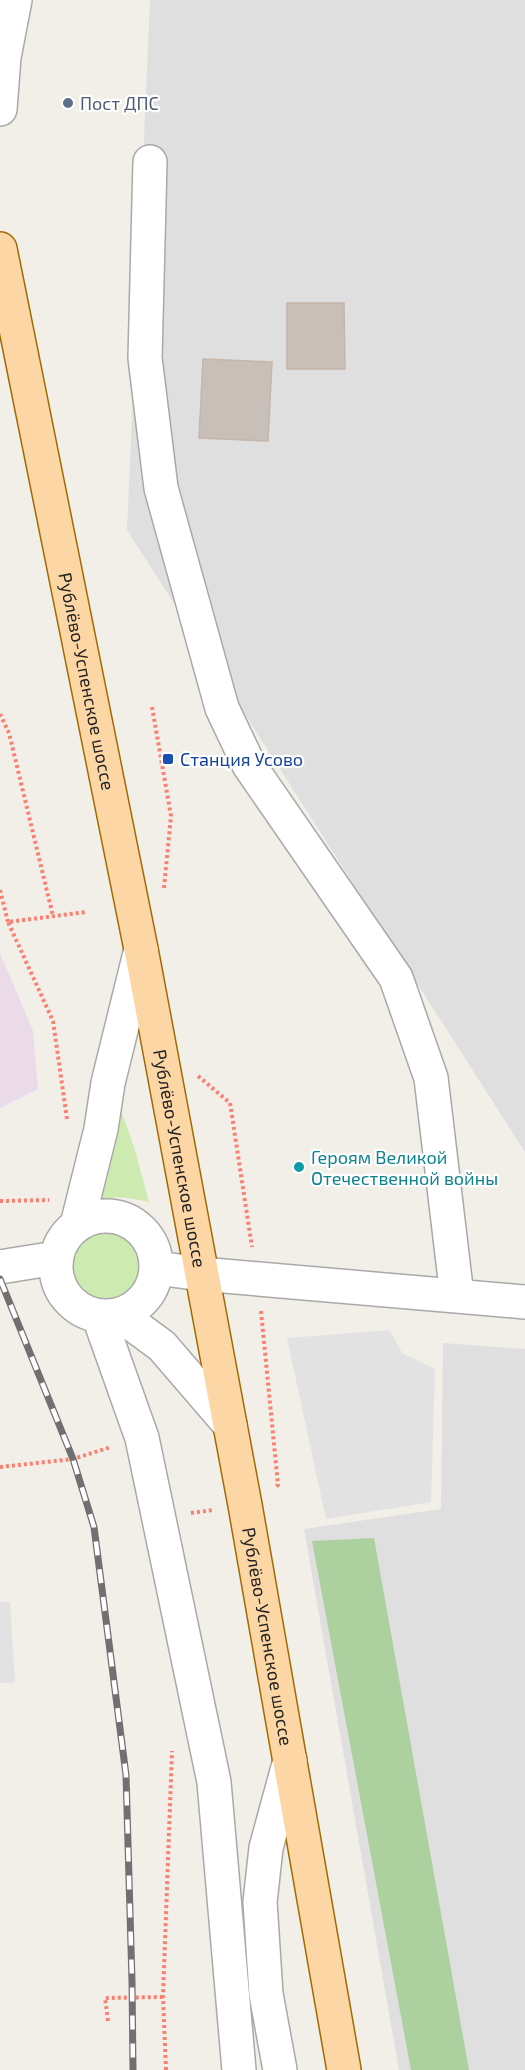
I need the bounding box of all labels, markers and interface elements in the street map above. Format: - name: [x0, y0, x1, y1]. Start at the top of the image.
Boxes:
- place label: Пост ДПС: [80, 92, 159, 114]
- marker: Пост ДПС: [61, 96, 75, 110]
- street label: Рублёво-Успенское шоссе: [54, 571, 120, 792]
- place label: Станция Усово: [180, 748, 303, 770]
- marker: Станция Усово: [161, 752, 175, 766]
- street label: Рублёво-Успенское шоссе: [149, 1047, 211, 1269]
- place label: Героям Великой Отечественной войны: [311, 1146, 498, 1189]
- marker: Героям Великой Отечественной войны: [292, 1160, 306, 1174]
- street label: Рублёво-Успенское шоссе: [238, 1525, 298, 1747]

